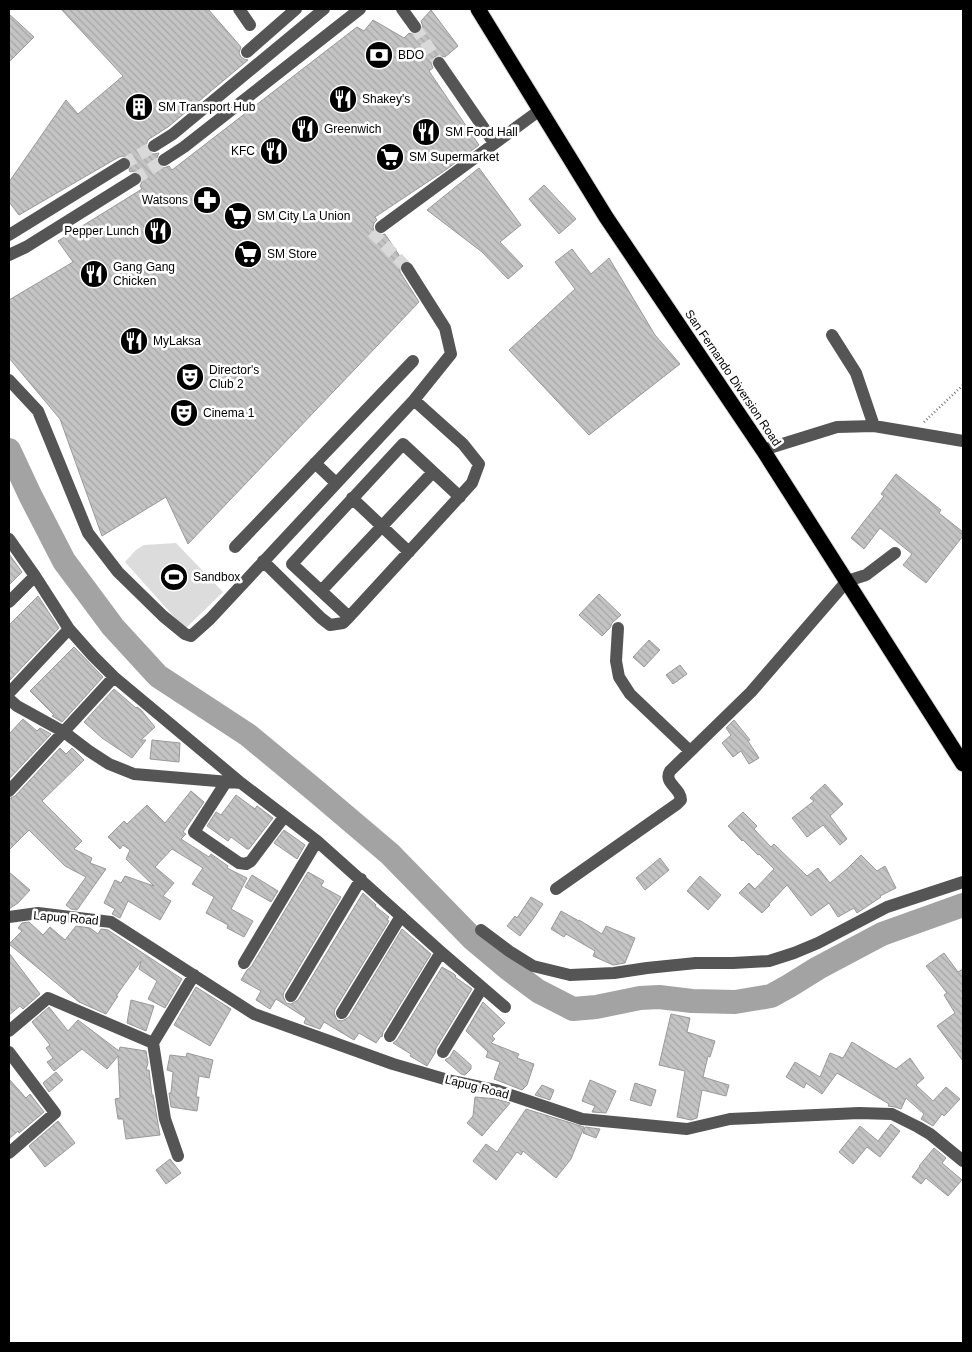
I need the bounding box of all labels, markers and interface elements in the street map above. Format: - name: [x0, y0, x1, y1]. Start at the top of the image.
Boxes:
- bank icon: BDO: [364, 40, 394, 70]
- place label: BDO: [398, 48, 424, 62]
- restaurant icon: Shakey's: [328, 84, 358, 114]
- building icon: SM Transport Hub: [124, 92, 154, 122]
- place label: Shakey's: [362, 92, 410, 106]
- place label: SM Transport Hub: [158, 100, 256, 114]
- restaurant icon: Greenwich: [290, 114, 320, 144]
- restaurant icon: SM Food Hall: [411, 117, 441, 147]
- place label: Greenwich: [324, 122, 381, 136]
- place label: SM Food Hall: [445, 125, 518, 139]
- restaurant icon: KFC: [259, 136, 289, 166]
- supermarket icon: SM Supermarket: [375, 142, 405, 172]
- place label: KFC: [231, 144, 255, 158]
- place label: SM Supermarket: [409, 150, 500, 164]
- pharmacy icon: Watsons: [192, 185, 222, 215]
- place label: Watsons: [142, 193, 188, 207]
- supermarket icon: SM City La Union: [223, 201, 253, 231]
- place label: SM City La Union: [257, 209, 350, 223]
- restaurant icon: Pepper Lunch: [143, 216, 173, 246]
- place label: Pepper Lunch: [64, 224, 139, 238]
- supermarket icon: SM Store: [233, 239, 263, 269]
- place label: SM Store: [267, 247, 317, 261]
- restaurant icon: Gang Gang Chicken: [79, 259, 109, 289]
- place label: Gang Gang Chicken: [113, 260, 175, 288]
- street label: San Fernando Diversion Road: [682, 307, 784, 449]
- restaurant icon: MyLaksa: [119, 326, 149, 356]
- place label: MyLaksa: [153, 334, 201, 348]
- theatre icon: Director's Club 2: [175, 362, 205, 392]
- place label: Director's Club 2: [209, 363, 259, 391]
- theatre icon: Cinema 1: [169, 398, 199, 428]
- place label: Cinema 1: [203, 406, 255, 420]
- sports icon: Sandbox: [159, 562, 189, 592]
- place label: Sandbox: [193, 570, 240, 584]
- street label: Lapug Road: [33, 908, 99, 928]
- street label: Lapug Road: [444, 1072, 510, 1102]

